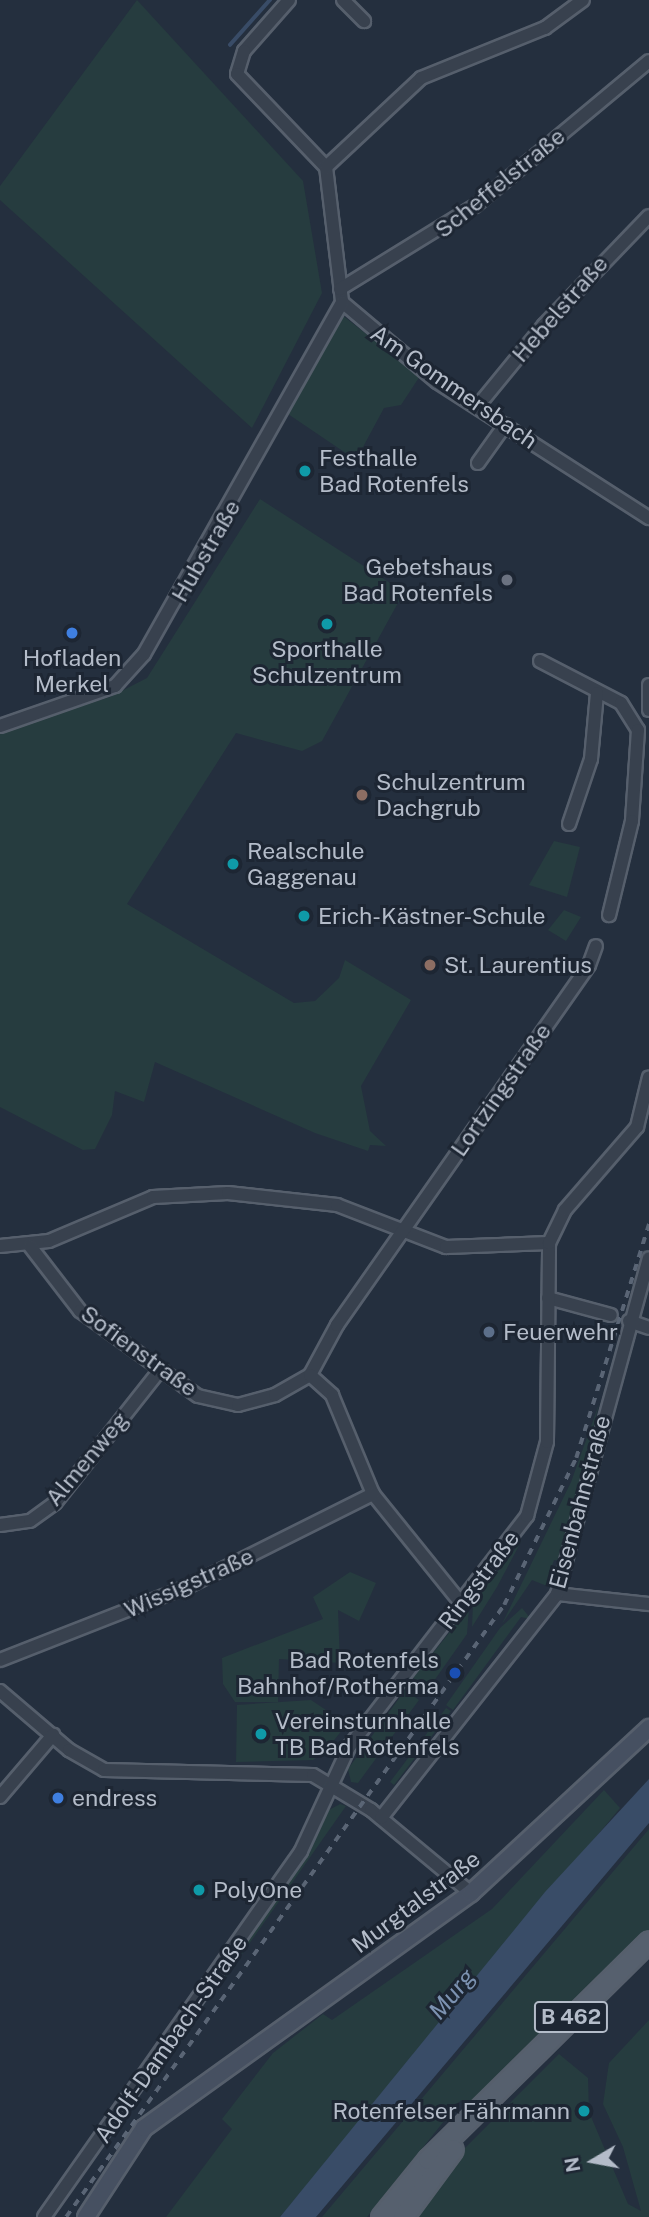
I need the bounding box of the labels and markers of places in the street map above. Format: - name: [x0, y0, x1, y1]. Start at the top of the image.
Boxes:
- place label: Festhalle Bad Rotenfels: [319, 444, 469, 498]
- marker: Festhalle Bad Rotenfels: [297, 463, 313, 479]
- place label: Gebetshaus Bad Rotenfels: [343, 553, 493, 607]
- marker: Gebetshaus Bad Rotenfels: [499, 572, 515, 588]
- marker: Sporthalle Schulzentrum: [319, 616, 335, 632]
- marker: Hofladen Merkel: [64, 625, 80, 641]
- place label: Sporthalle Schulzentrum: [252, 635, 402, 689]
- place label: Hofladen Merkel: [23, 644, 121, 698]
- place label: Schulzentrum Dachgrub: [376, 768, 526, 822]
- marker: Schulzentrum Dachgrub: [354, 787, 370, 803]
- place label: Realschule Gaggenau: [247, 837, 365, 891]
- marker: Realschule Gaggenau: [225, 856, 241, 872]
- place label: Erich-Kästner-Schule: [318, 902, 546, 930]
- marker: Erich-Kästner-Schule: [296, 908, 312, 924]
- place label: St. Laurentius: [444, 951, 592, 979]
- marker: St. Laurentius: [422, 957, 438, 973]
- place label: Feuerwehr: [503, 1318, 618, 1346]
- marker: Feuerwehr: [481, 1324, 497, 1340]
- place label: Bad Rotenfels Bahnhof/Rotherma: [237, 1646, 439, 1700]
- marker: Bad Rotenfels Bahnhof/Rotherma: [445, 1663, 465, 1683]
- place label: Vereinsturnhalle TB Bad Rotenfels: [275, 1707, 460, 1761]
- marker: Vereinsturnhalle TB Bad Rotenfels: [253, 1726, 269, 1742]
- place label: endress: [72, 1784, 157, 1812]
- marker: endress: [50, 1790, 66, 1806]
- place label: PolyOne: [213, 1876, 302, 1904]
- marker: PolyOne: [191, 1882, 207, 1898]
- place label: Rotenfelser Fährmann: [332, 2097, 570, 2125]
- marker: Rotenfelser Fährmann: [576, 2103, 592, 2119]

